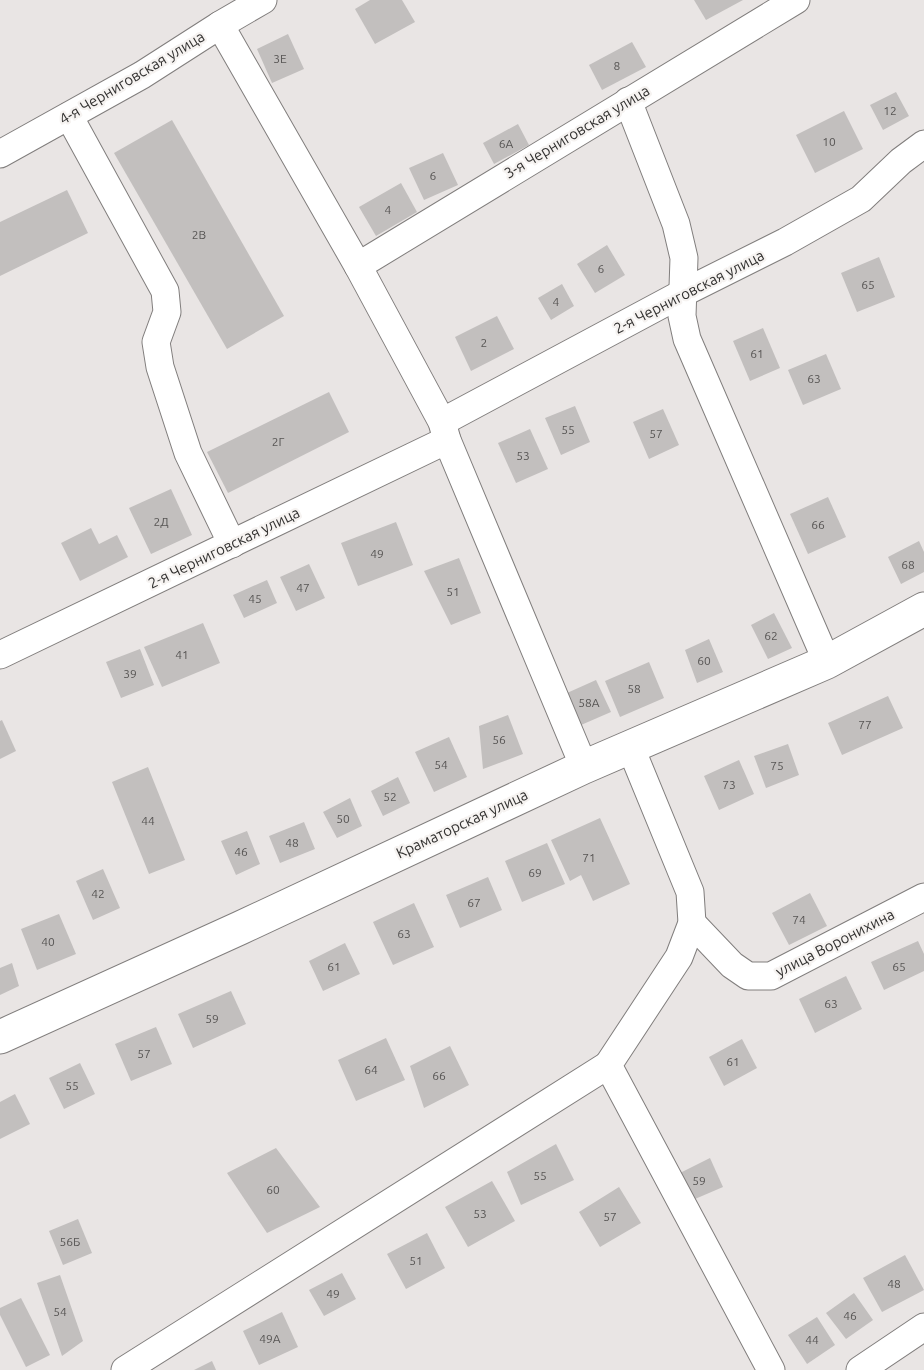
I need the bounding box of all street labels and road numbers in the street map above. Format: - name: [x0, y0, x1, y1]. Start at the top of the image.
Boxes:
- street label: 4-я Черниговская улица: [56, 27, 207, 128]
- street label: 3-я Черниговская улица: [501, 81, 652, 182]
- street label: 2-я Черниговская улица: [611, 246, 767, 337]
- street label: 2-я Черниговская улица: [145, 503, 302, 592]
- street label: Краматорская улица: [393, 786, 530, 862]
- street label: улица Воронихина: [773, 905, 897, 980]

